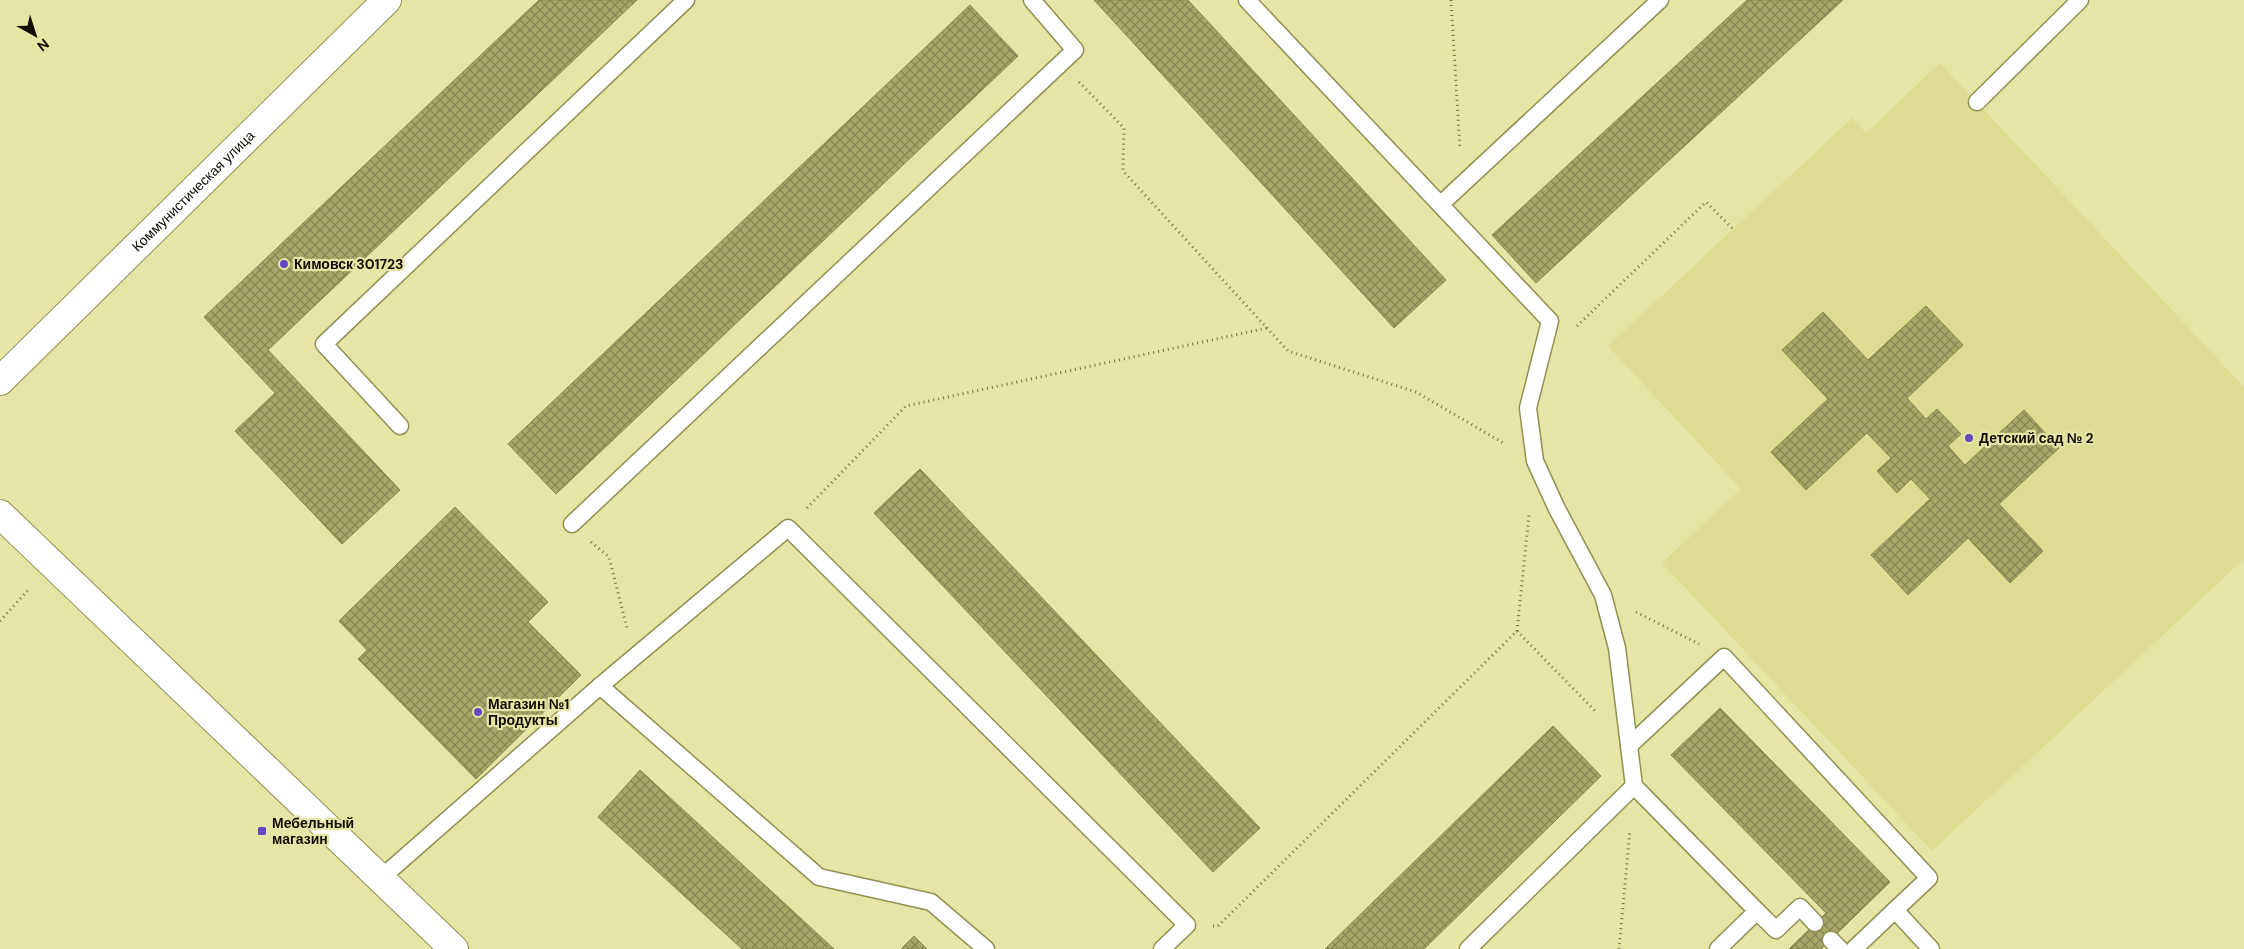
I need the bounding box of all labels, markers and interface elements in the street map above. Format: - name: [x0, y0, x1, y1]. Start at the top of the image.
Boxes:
- north arrow: [10, 10, 60, 60]
- text: N: [34, 35, 53, 55]
- street label: Коммунистическая улица: [128, 126, 258, 255]
- place label: Кимовск 301723: [294, 255, 404, 273]
- marker: Кимовск 301723: [278, 258, 290, 270]
- place label: Детский сад № 2: [1979, 429, 2094, 447]
- marker: Детский сад № 2: [1963, 432, 1975, 444]
- place label: Магазин №1 Продукты: [488, 695, 569, 729]
- marker: Магазин №1 Продукты: [472, 706, 484, 718]
- place label: Мебельный магазин: [272, 814, 354, 848]
- marker: Мебельный магазин: [256, 825, 268, 837]

